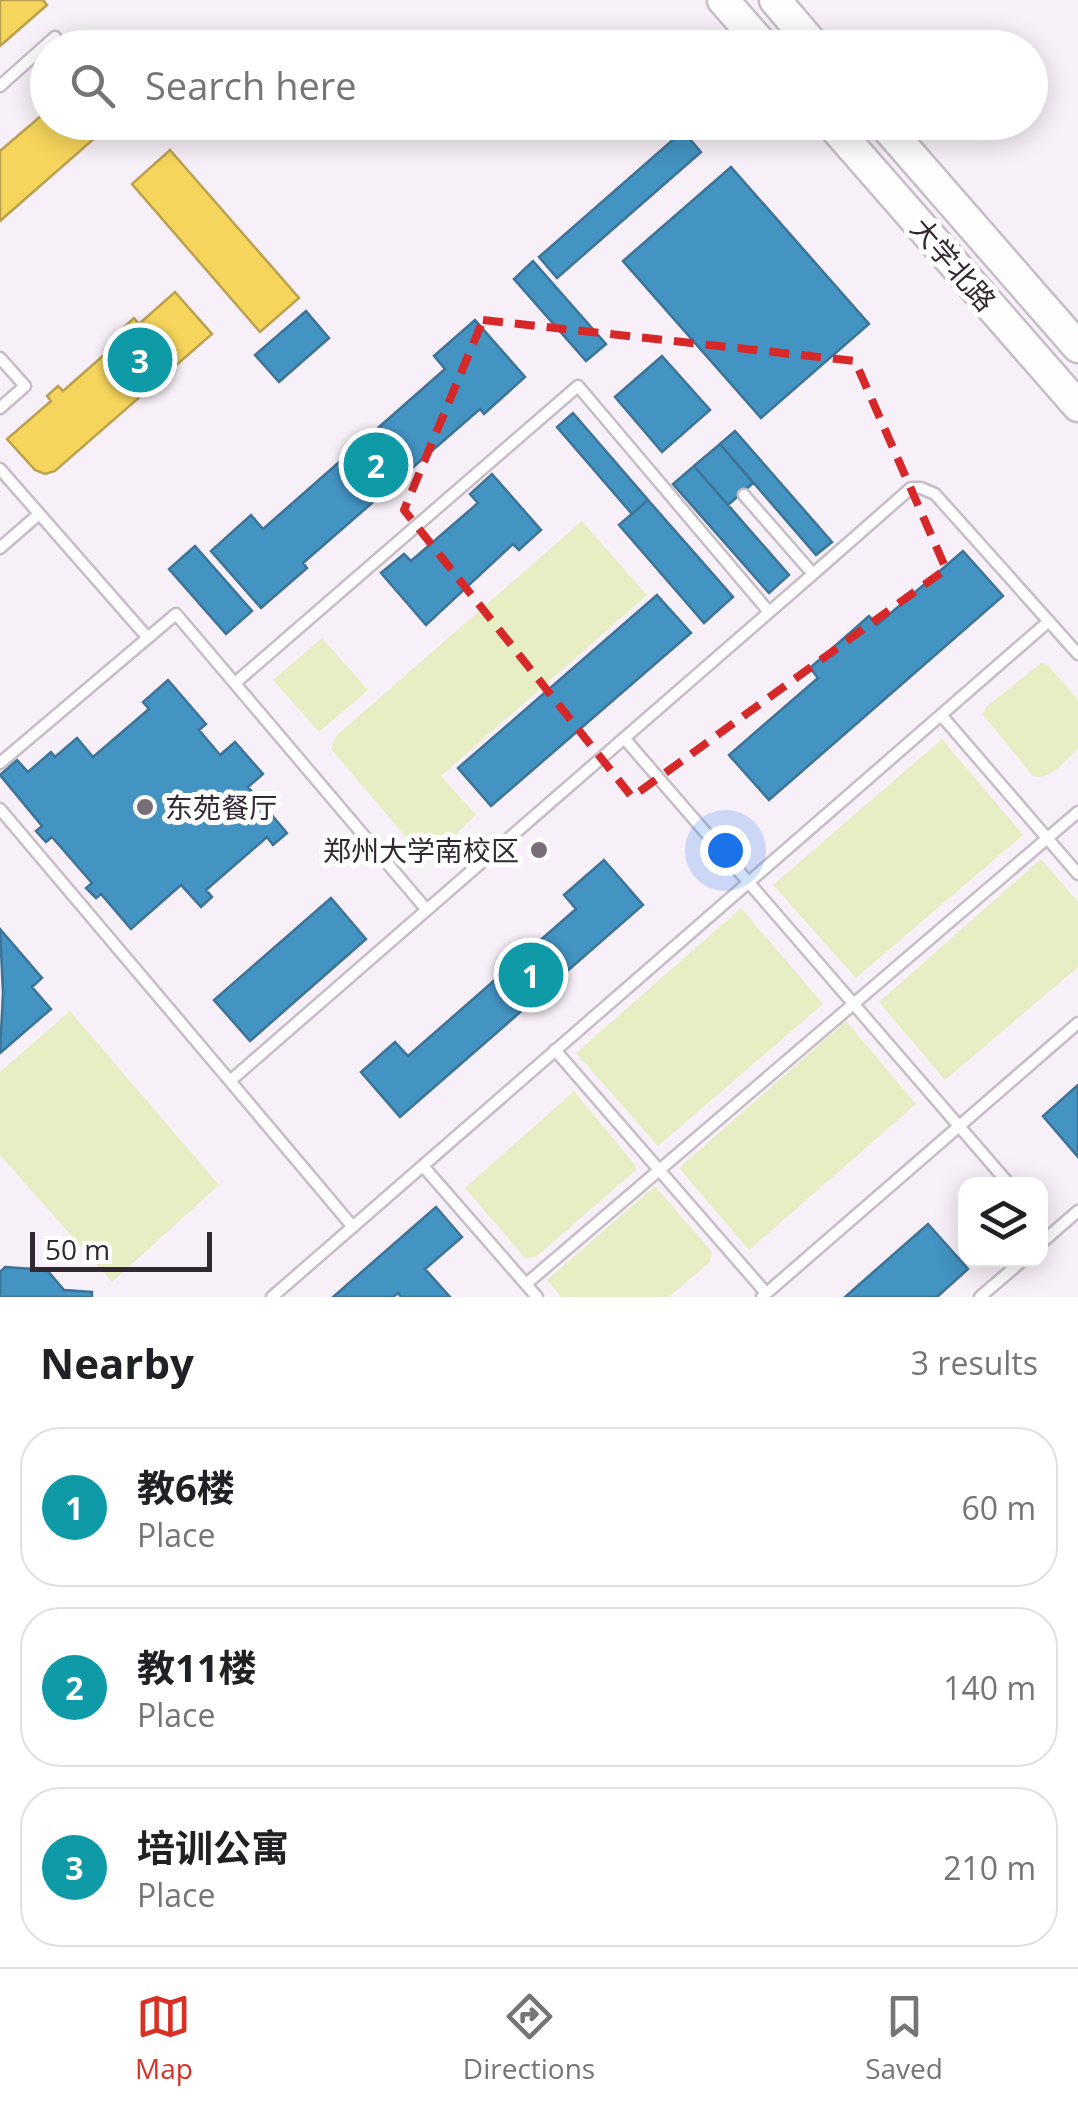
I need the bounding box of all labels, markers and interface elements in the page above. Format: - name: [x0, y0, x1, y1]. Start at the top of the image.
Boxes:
- search box: [30, 30, 1048, 140]
- icon: search: [65, 58, 120, 113]
- text: Search here: [145, 59, 357, 111]
- street label: 大学北路: [903, 209, 1005, 319]
- pin: 3: [108, 322, 172, 398]
- pin: 2: [344, 428, 408, 502]
- place label: 东苑餐厅: [165, 788, 277, 826]
- marker: 东苑餐厅: [134, 796, 156, 818]
- your location: [700, 825, 751, 876]
- place label: 郑州大学南校区: [323, 831, 519, 869]
- marker: 郑州大学南校区: [528, 839, 550, 861]
- pin: 1: [498, 938, 564, 1012]
- map controls: [958, 1177, 1048, 1267]
- button: layers: [958, 1177, 1048, 1267]
- scale bar: [30, 1227, 212, 1272]
- text: 50 m: [45, 1230, 110, 1268]
- text: Nearby: [40, 1334, 194, 1391]
- text: 3 results: [911, 1341, 1038, 1384]
- text: 教6楼: [137, 1461, 235, 1513]
- text: 1: [65, 1486, 84, 1529]
- text: 60 m: [961, 1486, 1036, 1529]
- text: Place: [137, 1513, 215, 1556]
- text: 教11楼: [137, 1641, 256, 1693]
- text: 2: [65, 1666, 84, 1709]
- text: 140 m: [943, 1666, 1036, 1709]
- text: Place: [137, 1693, 215, 1736]
- text: 培训公寓: [137, 1821, 289, 1873]
- text: 3: [65, 1846, 84, 1889]
- text: 210 m: [943, 1846, 1036, 1889]
- text: Place: [137, 1873, 215, 1916]
- tab: Map: [135, 1989, 193, 2087]
- tab: Directions: [463, 1989, 595, 2087]
- tab: Saved: [865, 1989, 943, 2087]

